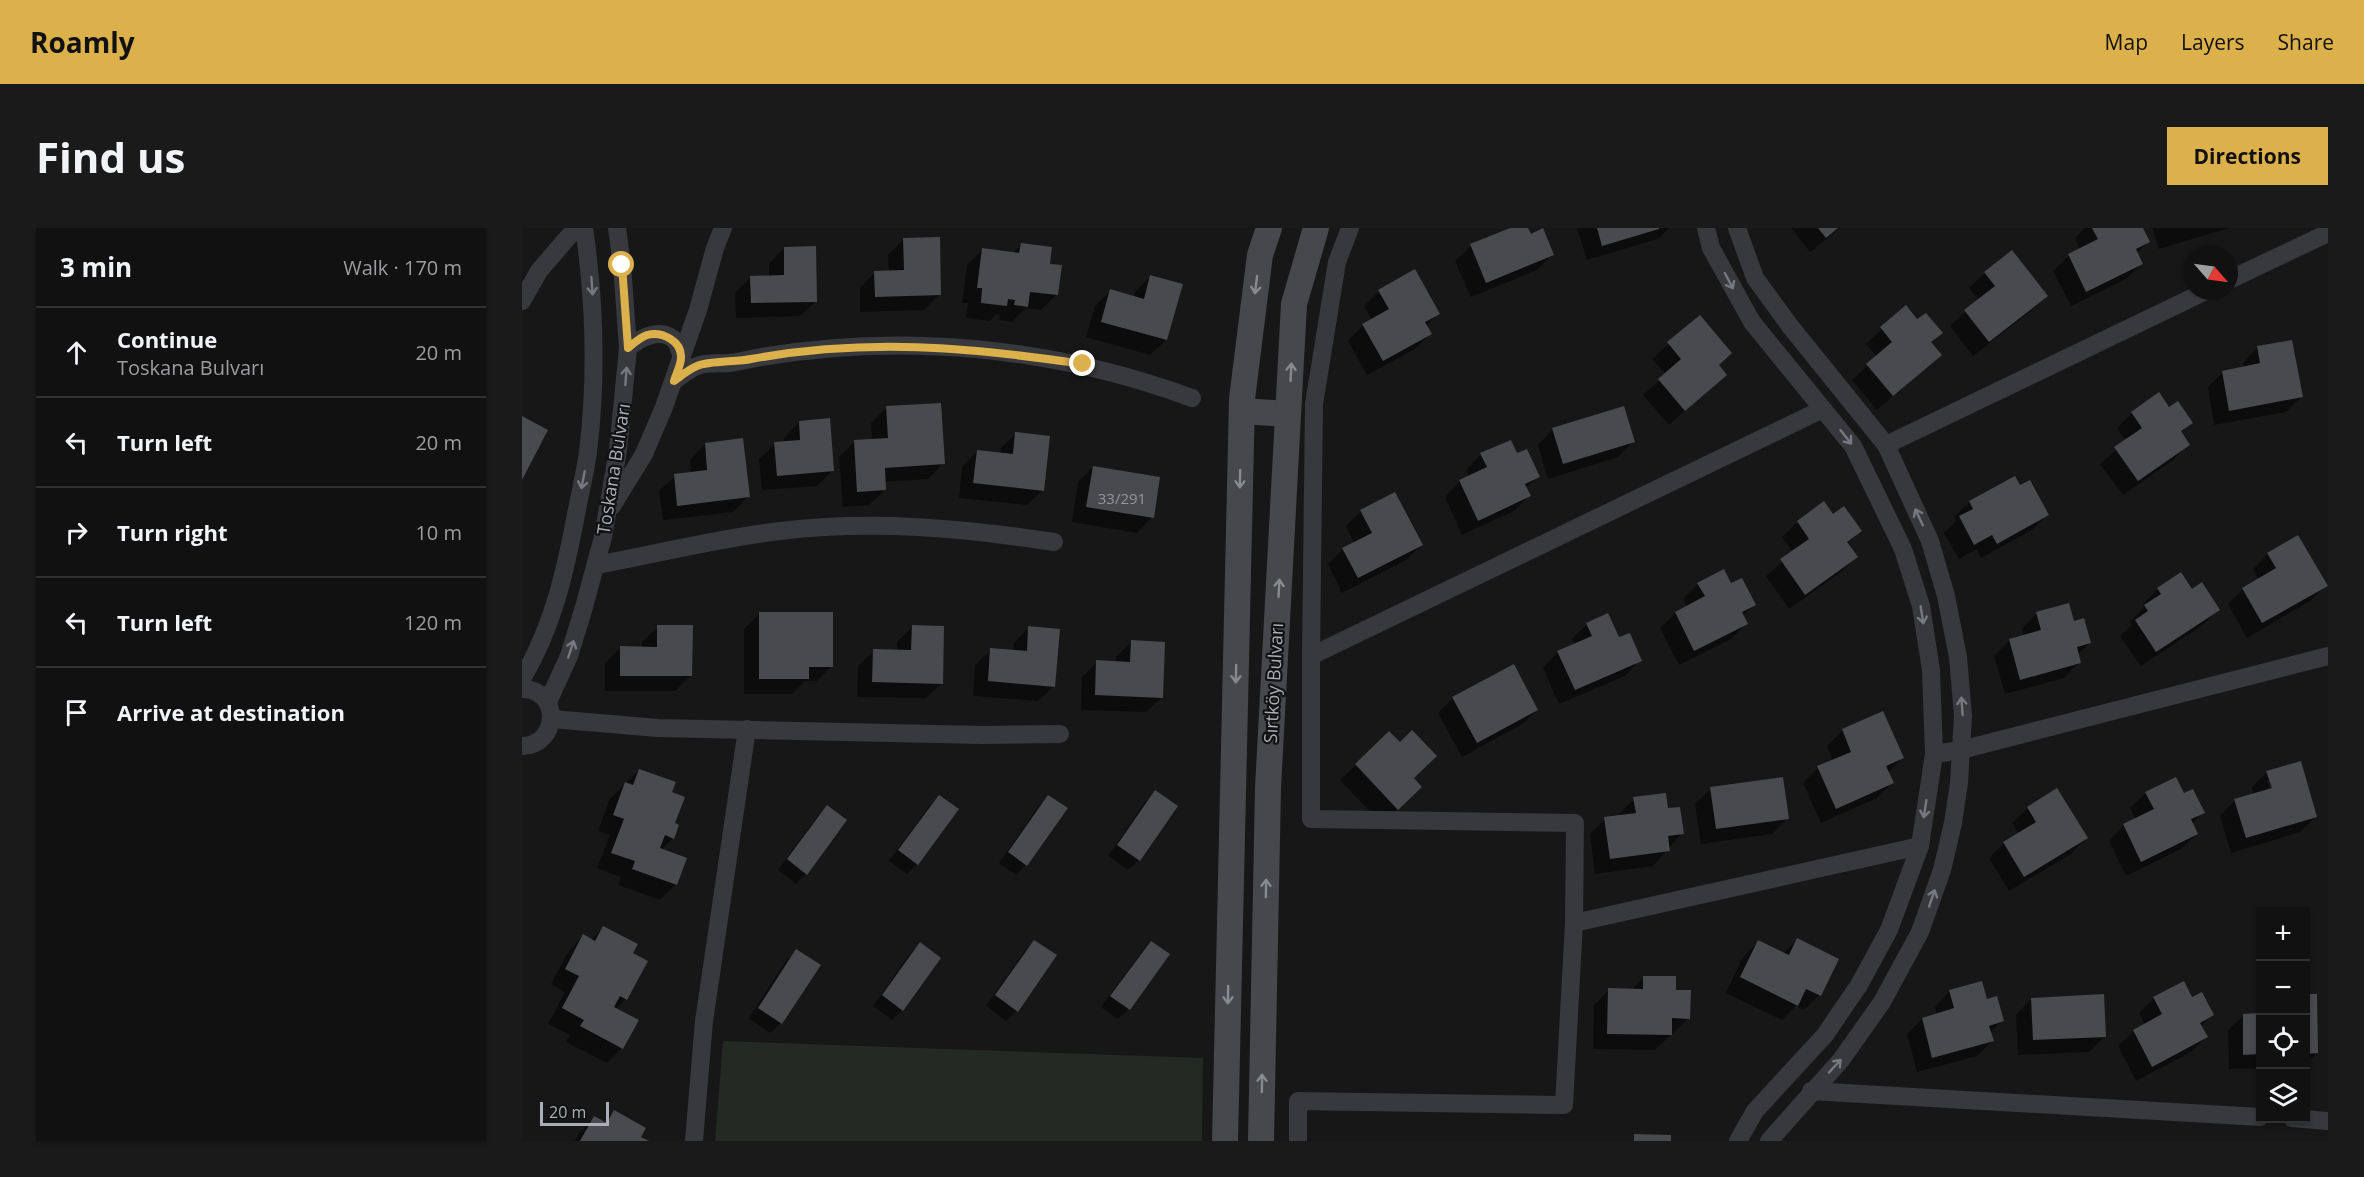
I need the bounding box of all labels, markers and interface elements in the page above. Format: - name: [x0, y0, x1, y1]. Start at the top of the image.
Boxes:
- text: Roamly: [30, 23, 135, 61]
- text: Map: [2105, 28, 2148, 56]
- text: Layers: [2181, 28, 2245, 56]
- text: Share: [2278, 28, 2334, 56]
- button: Directions: [2167, 127, 2328, 185]
- text: Find us: [36, 128, 185, 185]
- north arrow: [2184, 246, 2238, 300]
- text: 3 min: [60, 249, 132, 285]
- route start: [608, 251, 634, 277]
- text: Walk · 170 m: [343, 254, 462, 281]
- one-way arrow: [1724, 272, 1735, 290]
- one-way arrow: [1250, 274, 1261, 294]
- one-way arrow: [586, 276, 597, 295]
- text: Continue: [117, 324, 217, 354]
- icon: ahead: [60, 336, 93, 369]
- text: 20 m: [415, 339, 462, 366]
- route end: [1069, 350, 1095, 376]
- text: Toskana Bulvarı: [117, 354, 264, 381]
- one-way arrow: [1285, 363, 1296, 383]
- one-way arrow: [621, 366, 632, 386]
- street label: Toskana Bulvarı: [591, 402, 635, 536]
- icon: left: [60, 426, 93, 459]
- text: Turn left: [117, 427, 212, 457]
- text: 20 m: [415, 429, 462, 456]
- one-way arrow: [1839, 429, 1852, 445]
- one-way arrow: [1234, 468, 1246, 488]
- one-way arrow: [577, 470, 588, 489]
- house number: 33/291: [1098, 488, 1146, 508]
- one-way arrow: [1913, 509, 1925, 527]
- icon: right: [60, 516, 93, 549]
- text: Turn right: [117, 517, 228, 547]
- text: 10 m: [415, 519, 462, 546]
- one-way arrow: [1273, 578, 1284, 598]
- one-way arrow: [1917, 605, 1928, 625]
- icon: left: [60, 606, 93, 639]
- text: Turn left: [117, 607, 212, 637]
- text: 120 m: [404, 609, 462, 636]
- street label: Sırtköy Bulvarı: [1258, 622, 1288, 744]
- one-way arrow: [566, 640, 577, 659]
- one-way arrow: [1230, 663, 1241, 683]
- icon: arrive: [60, 696, 93, 729]
- text: Arrive at destination: [117, 697, 345, 727]
- one-way arrow: [1956, 697, 1967, 717]
- one-way arrow: [1920, 799, 1931, 818]
- one-way arrow: [1260, 878, 1272, 898]
- one-way arrow: [1927, 889, 1938, 908]
- map controls: [2256, 907, 2310, 1123]
- button: +: [2256, 907, 2310, 961]
- button: −: [2256, 961, 2310, 1015]
- one-way arrow: [1223, 984, 1234, 1004]
- button: locate: [2256, 1015, 2310, 1069]
- one-way arrow: [1828, 1058, 1842, 1073]
- button: layers: [2256, 1069, 2310, 1123]
- one-way arrow: [1257, 1073, 1268, 1093]
- scale bar: [540, 1099, 609, 1126]
- text: 20 m: [549, 1101, 586, 1123]

